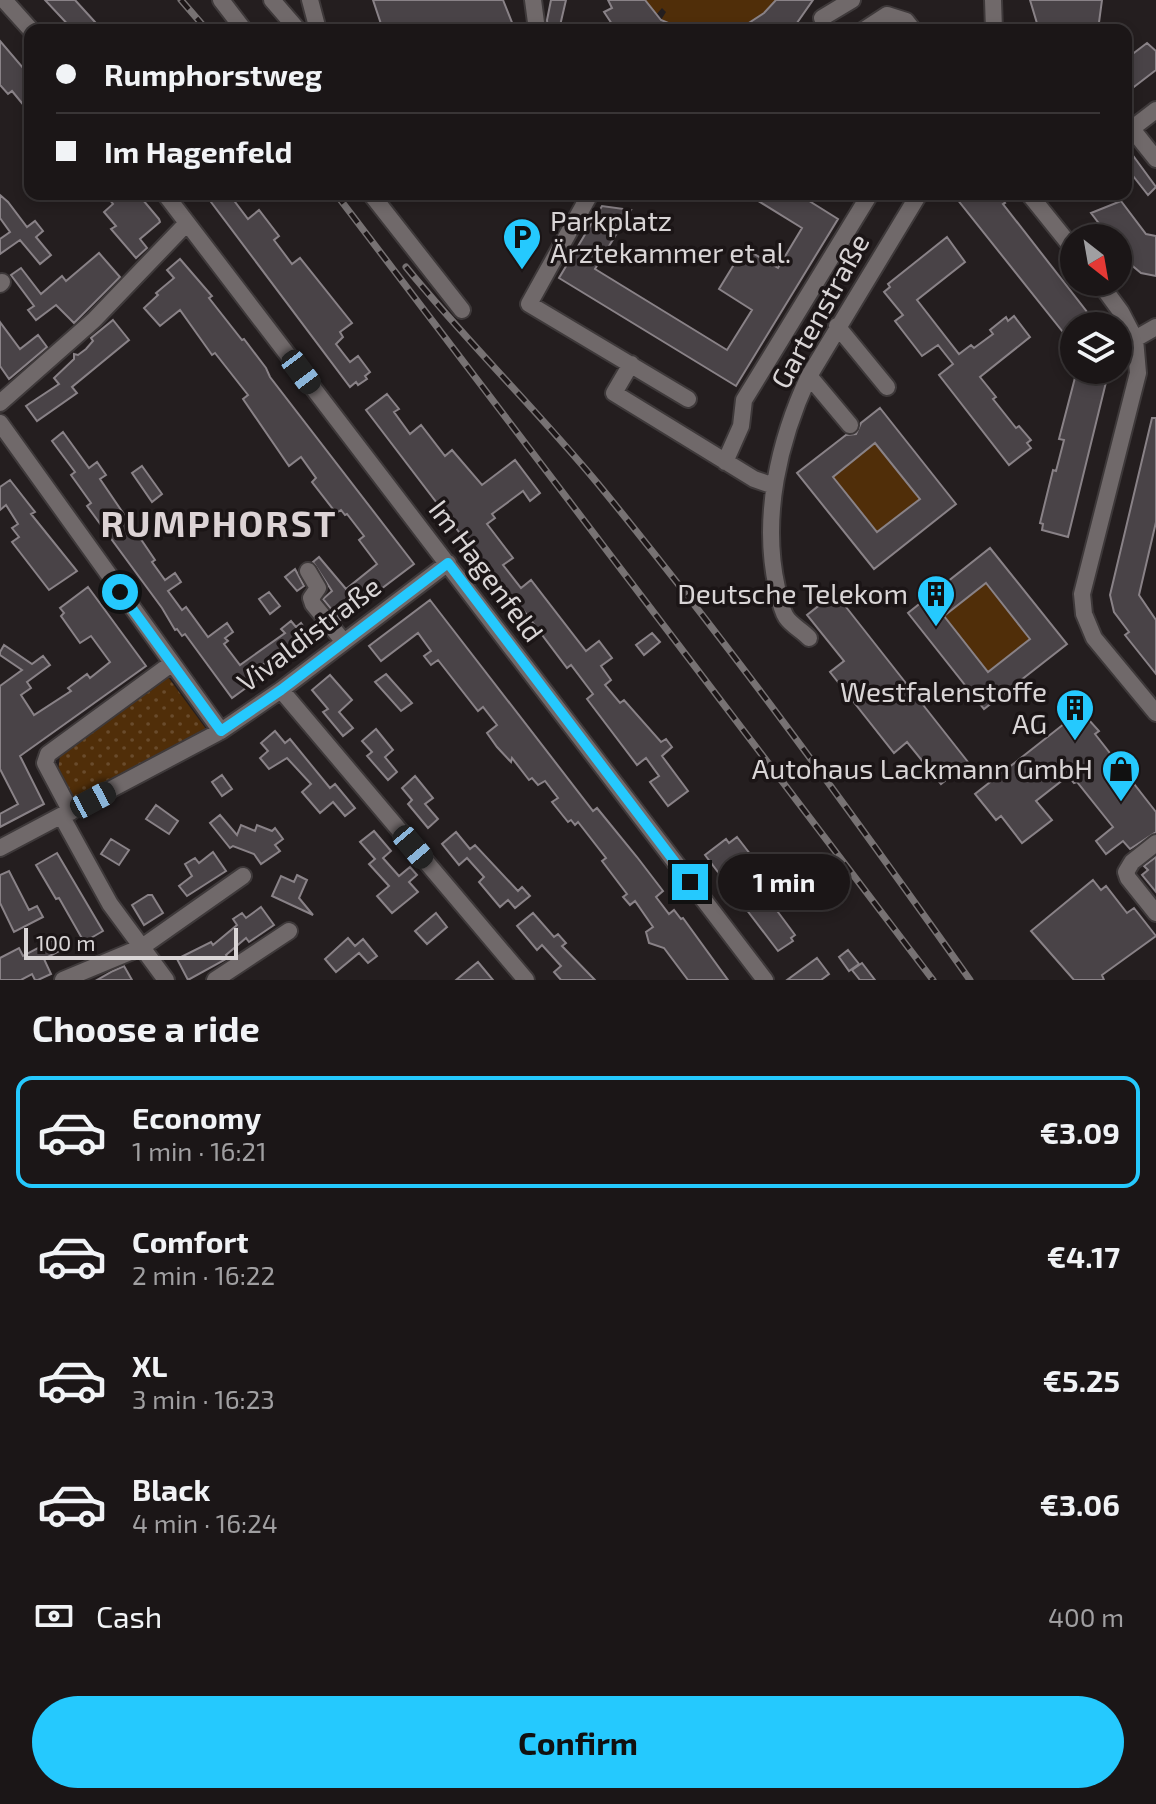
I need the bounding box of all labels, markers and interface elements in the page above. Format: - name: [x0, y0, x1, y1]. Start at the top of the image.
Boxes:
- text: Rumphorstweg: [104, 56, 322, 92]
- text: Im Hagenfeld: [104, 133, 292, 169]
- place label: Parkplatz Ärztekammer et al.: [550, 203, 791, 269]
- parking icon: Parkplatz Ärztekammer et al.: [501, 216, 543, 271]
- north arrow: [1060, 224, 1132, 296]
- map controls: [1060, 224, 1132, 384]
- street label: Gartenstraße: [763, 227, 876, 394]
- button: layers: [1060, 312, 1132, 384]
- car: [277, 346, 325, 398]
- street label: Im Hagenfeld: [422, 493, 551, 648]
- district label: RUMPHORST: [101, 501, 337, 544]
- street label: Vivaldistraße: [230, 568, 387, 698]
- building icon: Deutsche Telekom: [915, 573, 957, 628]
- route start: [102, 574, 138, 610]
- place label: Deutsche Telekom: [677, 576, 908, 610]
- place label: Westfalenstoffe AG: [840, 674, 1047, 740]
- building icon: Westfalenstoffe AG: [1054, 687, 1096, 742]
- shop icon: Autohaus Lackmann GmbH: [1100, 748, 1142, 803]
- place label: Autohaus Lackmann GmbH: [752, 751, 1093, 785]
- car: [66, 778, 120, 822]
- car: [388, 821, 438, 873]
- callout: 1 min: [718, 854, 850, 910]
- route end: [672, 864, 708, 900]
- text: 1 min: [753, 866, 815, 897]
- scale bar: [24, 924, 238, 960]
- text: 100 m: [36, 929, 95, 955]
- text: Choose a ride: [32, 1006, 260, 1049]
- icon: car: [36, 1096, 108, 1168]
- text: Economy: [132, 1099, 261, 1135]
- text: €3.09: [1040, 1114, 1120, 1150]
- text: 1 min · 16:21: [132, 1135, 267, 1166]
- icon: car: [36, 1220, 108, 1292]
- text: Comfort: [132, 1223, 249, 1259]
- text: €4.17: [1047, 1238, 1120, 1274]
- text: 2 min · 16:22: [132, 1259, 275, 1290]
- icon: car: [36, 1344, 108, 1416]
- text: XL: [132, 1347, 167, 1383]
- text: €5.25: [1043, 1362, 1120, 1398]
- text: 3 min · 16:23: [132, 1383, 275, 1414]
- icon: car: [36, 1468, 108, 1540]
- text: Black: [132, 1471, 210, 1507]
- text: €3.06: [1040, 1486, 1120, 1522]
- text: 4 min · 16:24: [132, 1507, 278, 1538]
- icon: cash: [32, 1594, 76, 1638]
- text: Cash: [96, 1598, 162, 1634]
- text: 400 m: [1048, 1601, 1124, 1632]
- button: Confirm: [32, 1696, 1124, 1788]

